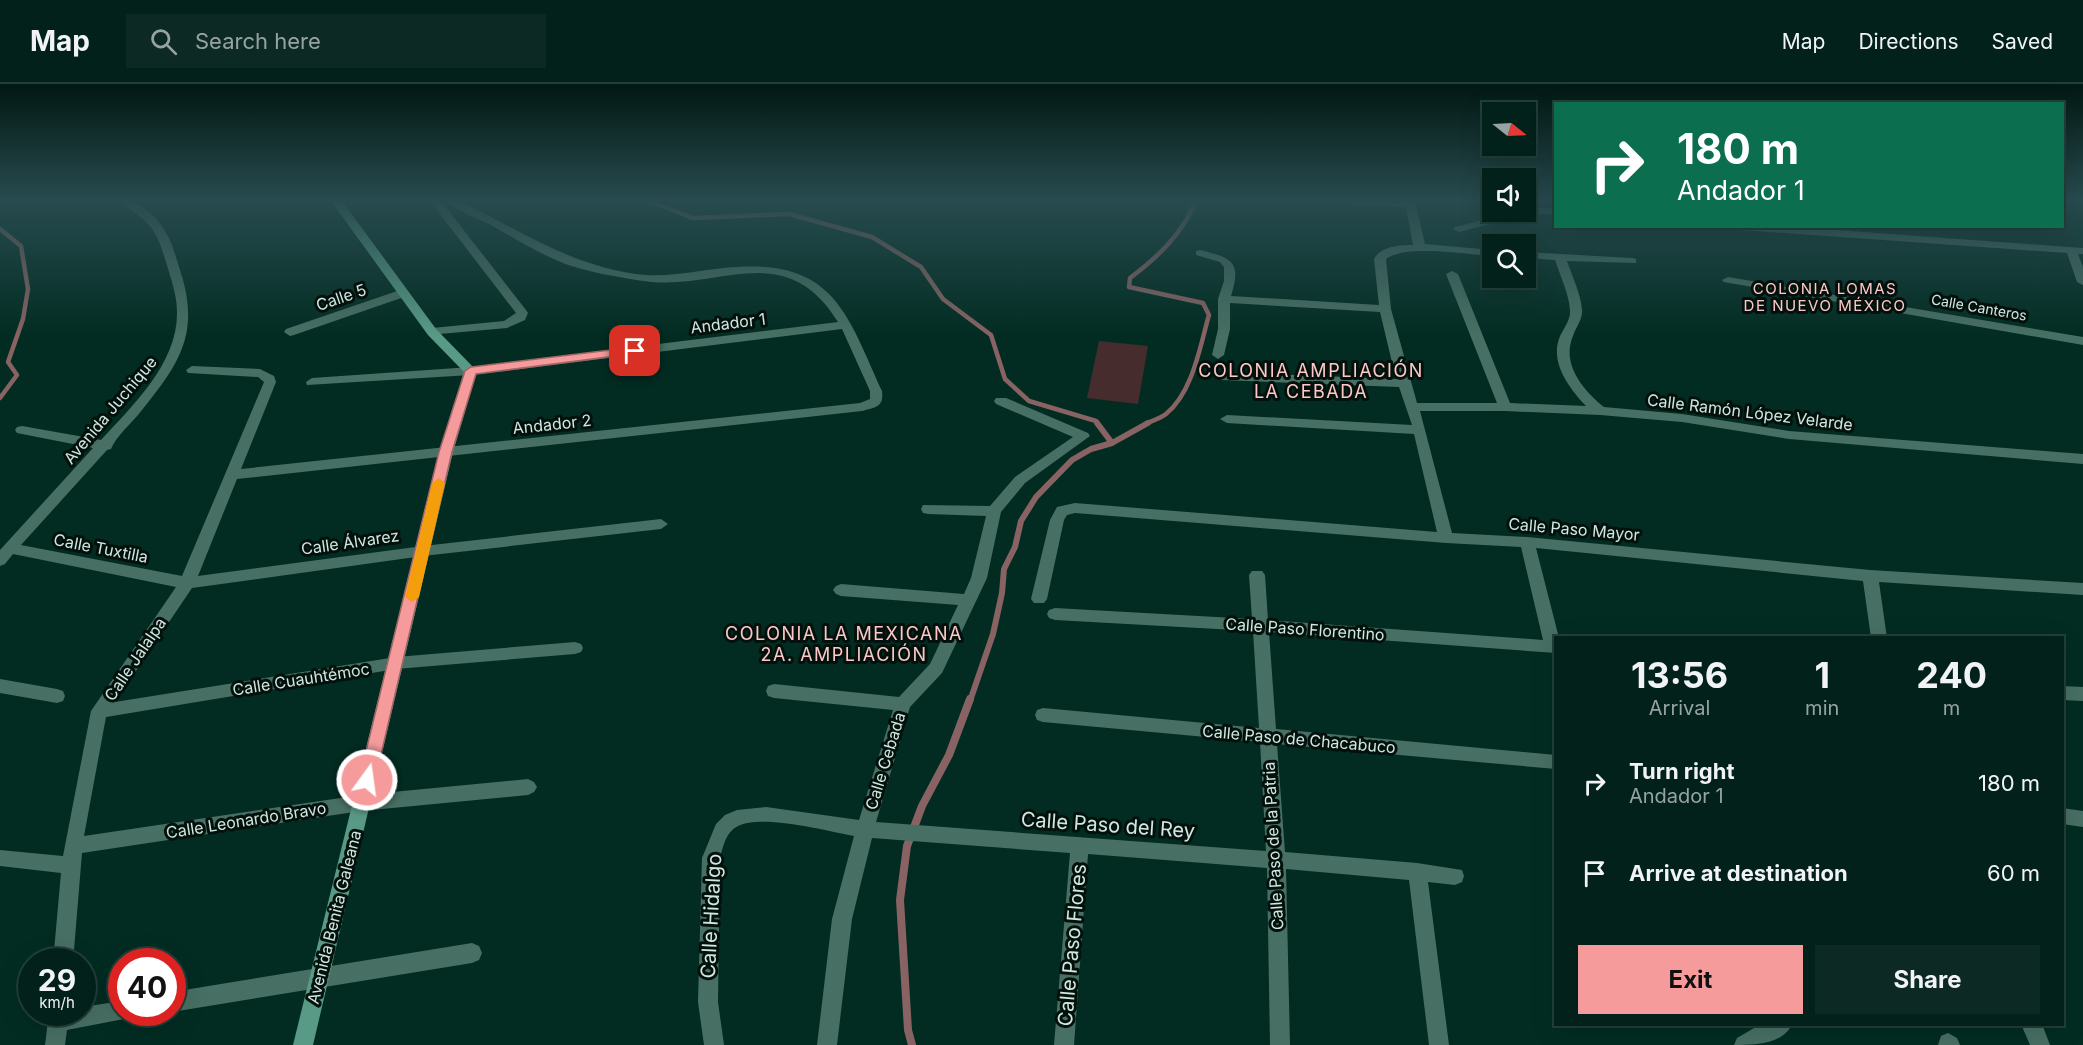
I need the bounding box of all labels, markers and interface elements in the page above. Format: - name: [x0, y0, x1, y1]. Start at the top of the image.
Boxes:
- search box: [126, 14, 546, 68]
- text: Map: [30, 24, 90, 58]
- icon: search: [147, 25, 180, 58]
- text: Search here: [195, 28, 321, 54]
- text: Map: [1782, 29, 1825, 54]
- text: Directions: [1858, 29, 1959, 54]
- text: Saved: [1992, 29, 2053, 54]
- north arrow: [1482, 102, 1536, 156]
- map controls: [1482, 102, 1536, 288]
- text: 180 m: [1677, 123, 1799, 174]
- icon: right: [1578, 126, 1656, 204]
- button: sound: [1482, 168, 1536, 222]
- text: Andador 1: [1677, 174, 1805, 207]
- button: search: [1482, 234, 1536, 288]
- street label: Calle 5: [313, 279, 369, 315]
- district label: COLONIA LOMAS DE NUEVO MÉXICO: [1744, 279, 1906, 315]
- street label: Calle Canteros: [1930, 290, 2028, 324]
- street label: Andador 1: [689, 308, 767, 338]
- pin: [609, 325, 660, 376]
- icon: arrive: [618, 334, 651, 367]
- street label: Avenida Juchique: [59, 352, 161, 468]
- district label: COLONIA AMPLIACIÓN LA CEBADA: [1198, 359, 1424, 402]
- street label: Calle Ramón López Velarde: [1646, 389, 1854, 435]
- street label: Andador 2: [512, 410, 592, 438]
- street label: Calle Paso Mayor: [1508, 513, 1640, 545]
- street label: Calle Álvarez: [300, 525, 400, 559]
- street label: Calle Tuxtilla: [52, 529, 150, 567]
- street label: Calle Paso Florentino: [1225, 613, 1385, 645]
- street label: Calle Jalalpa: [100, 614, 170, 704]
- district label: COLONIA LA MEXICANA 2A. AMPLIACIÓN: [725, 623, 963, 665]
- text: 13:56: [1631, 653, 1728, 697]
- text: 1: [1814, 653, 1830, 697]
- text: 240: [1916, 653, 1987, 697]
- street label: Calle Cuauhtémoc: [231, 658, 371, 700]
- text: Arrival: [1649, 696, 1710, 720]
- text: min: [1805, 696, 1839, 720]
- text: m: [1943, 696, 1960, 720]
- street label: Calle Cebada: [861, 710, 909, 812]
- street label: Calle Paso de Chacabuco: [1201, 721, 1397, 757]
- position arrow: [335, 748, 399, 812]
- text: Turn right: [1629, 758, 1735, 784]
- street label: Calle Paso de la Patria: [1259, 761, 1287, 931]
- icon: right: [1578, 767, 1611, 800]
- text: 180 m: [1978, 770, 2040, 796]
- text: Andador 1: [1629, 784, 1724, 808]
- street label: Calle Leonardo Bravo: [165, 797, 327, 843]
- street label: Calle Paso del Rey: [1020, 807, 1196, 843]
- street label: Avenida Benita Galeana: [303, 828, 365, 1006]
- street label: Calle Hidalgo: [696, 853, 726, 979]
- icon: arrive: [1578, 857, 1611, 890]
- text: Arrive at destination: [1629, 860, 1848, 886]
- text: 60 m: [1987, 860, 2040, 886]
- street label: Calle Paso Flores: [1053, 863, 1091, 1027]
- button: Exit: [1578, 945, 1803, 1014]
- button: Share: [1815, 945, 2040, 1014]
- speed limit sign: 40: [108, 948, 186, 1026]
- text: 29: [38, 962, 76, 998]
- text: km/h: [39, 993, 75, 1012]

